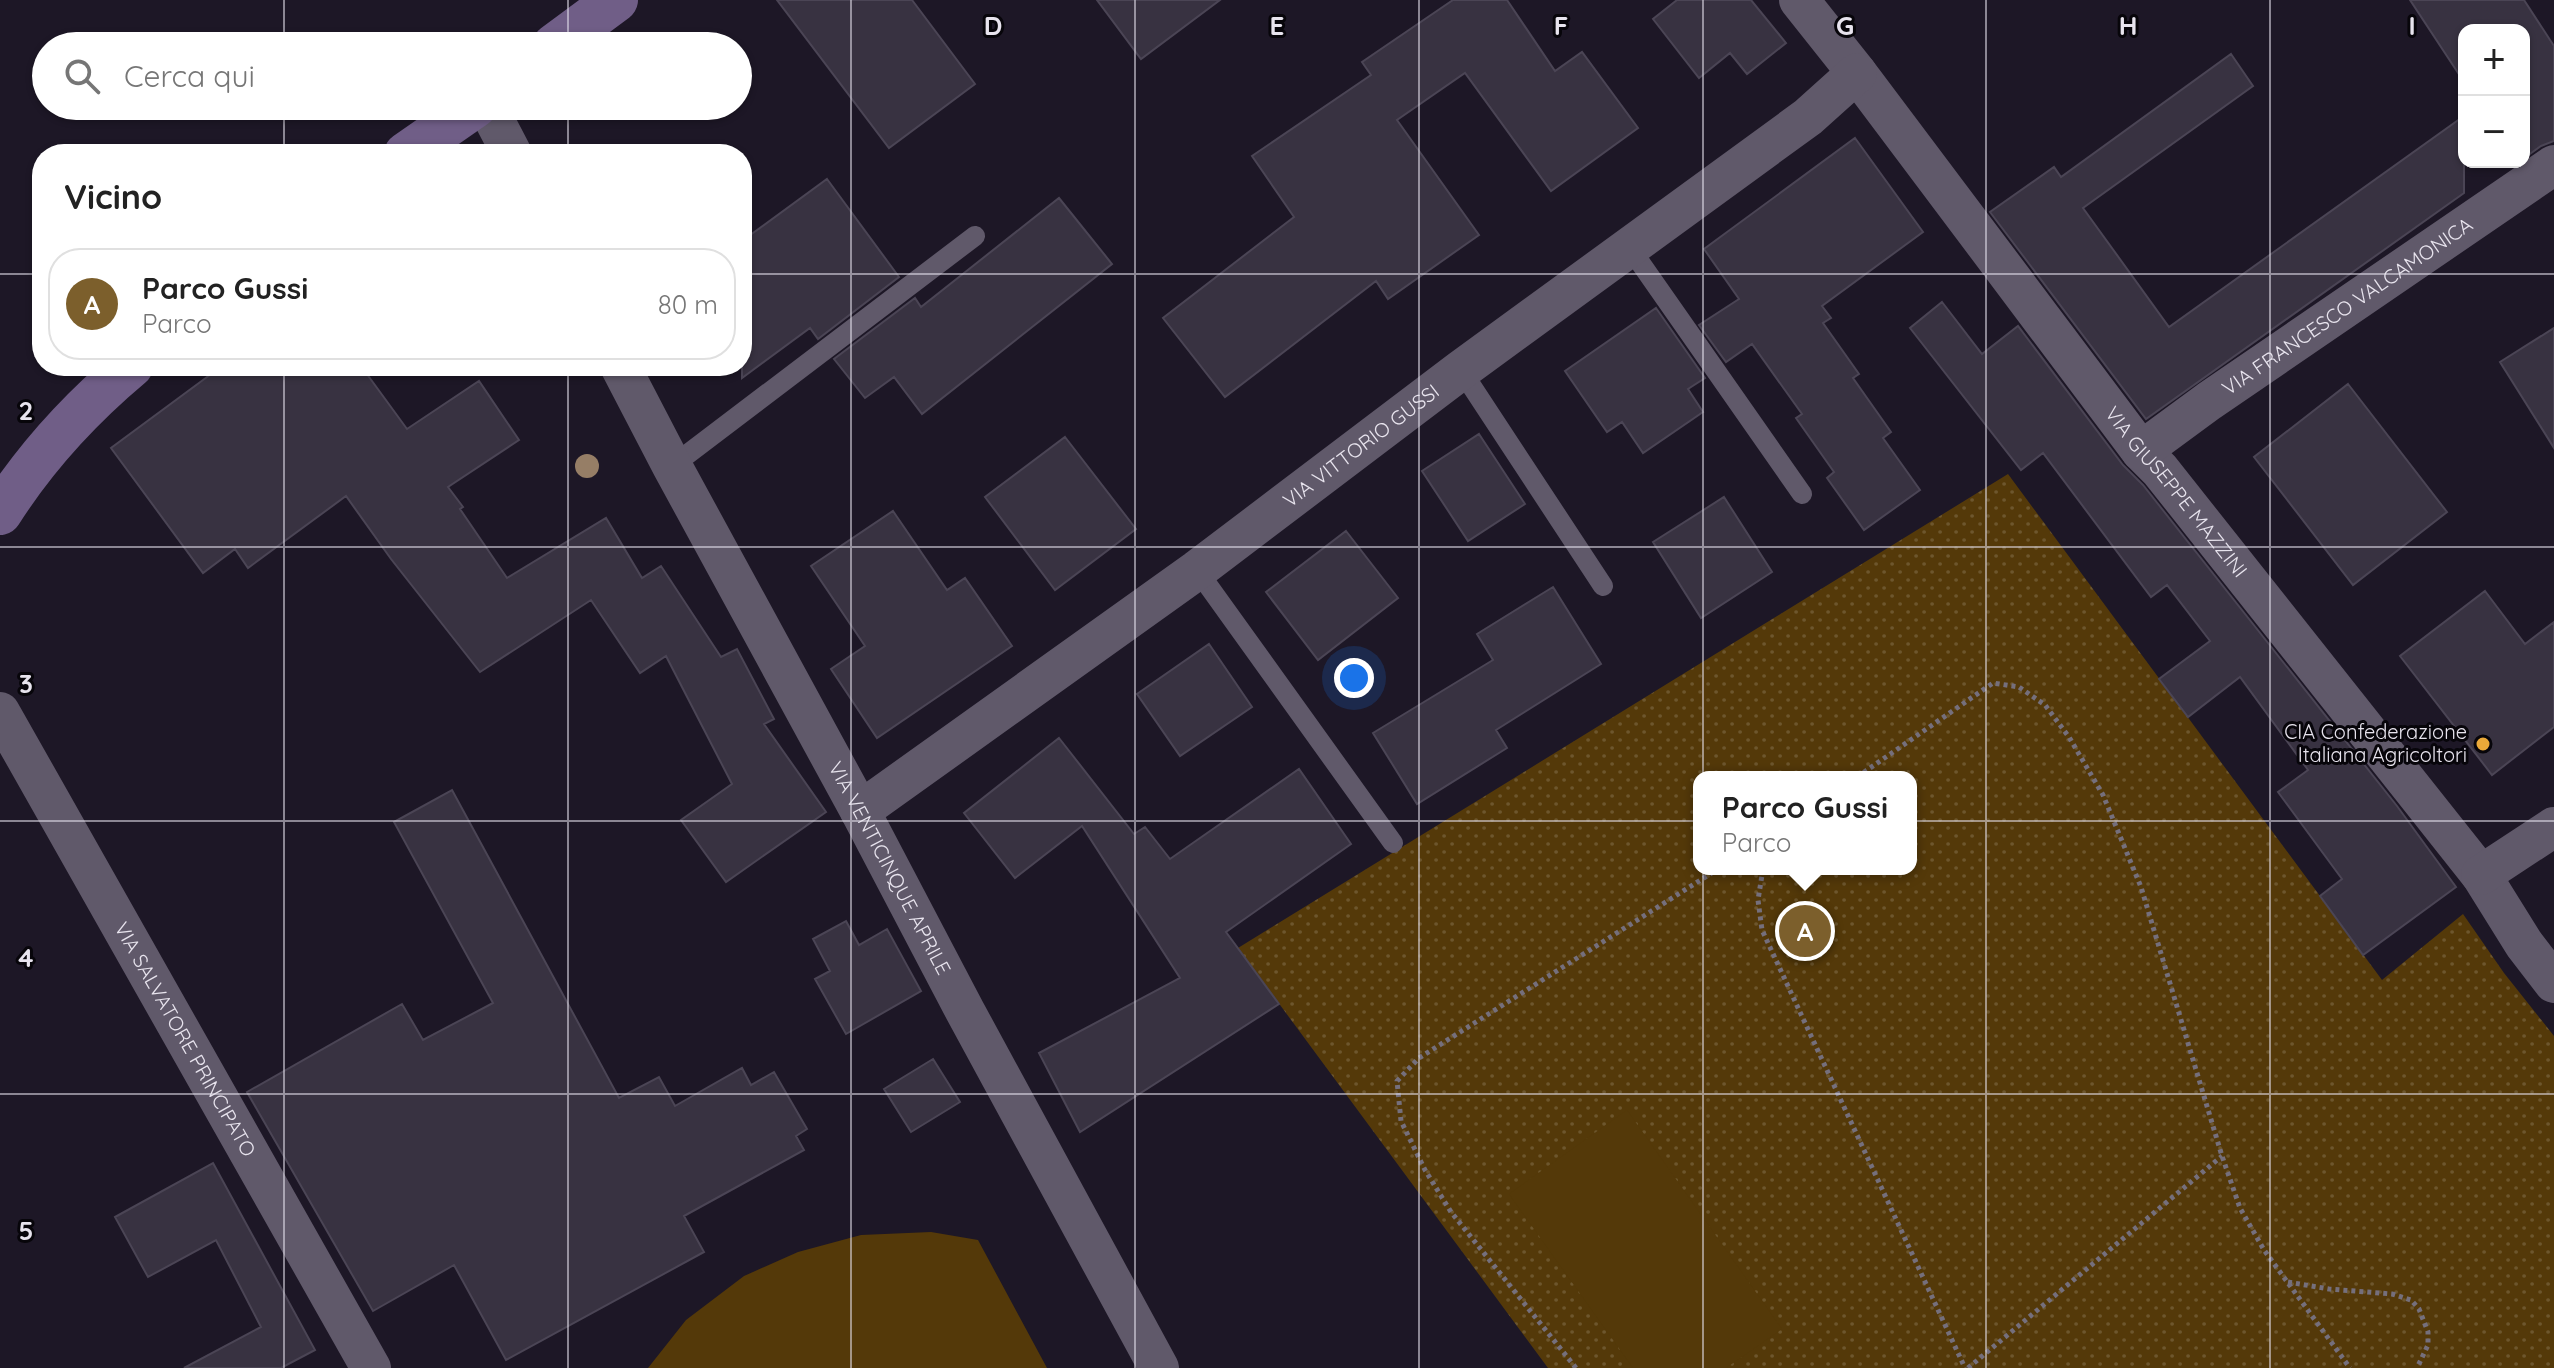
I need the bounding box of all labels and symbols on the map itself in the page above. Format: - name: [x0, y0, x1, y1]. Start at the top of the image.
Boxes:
- text: D: [984, 9, 1002, 42]
- text: E: [1270, 9, 1284, 42]
- text: F: [1554, 9, 1568, 42]
- text: G: [1836, 9, 1854, 42]
- text: H: [2119, 9, 2137, 42]
- text: I: [2408, 9, 2416, 42]
- street label: VIA FRANCESCO VALCAMONICA: [2217, 211, 2477, 400]
- street label: VIA VITTORIO GUSSI: [1278, 378, 1444, 513]
- text: 2: [19, 394, 33, 427]
- street label: VIA GIUSEPPE MAZZINI: [2100, 401, 2253, 582]
- your location: [1334, 658, 1374, 698]
- text: 3: [19, 667, 33, 700]
- place label: CIA Confederazione Italiana Agricoltori: [2284, 719, 2467, 767]
- marker: CIA Confederazione Italiana Agricoltori: [2474, 735, 2492, 753]
- street label: VIA VENTICINQUE APRILE: [823, 757, 957, 979]
- pin: A: [1779, 901, 1831, 961]
- street label: VIA SALVATORE PRINCIPATO: [109, 917, 262, 1161]
- text: 4: [18, 941, 34, 974]
- text: 5: [19, 1214, 33, 1247]

